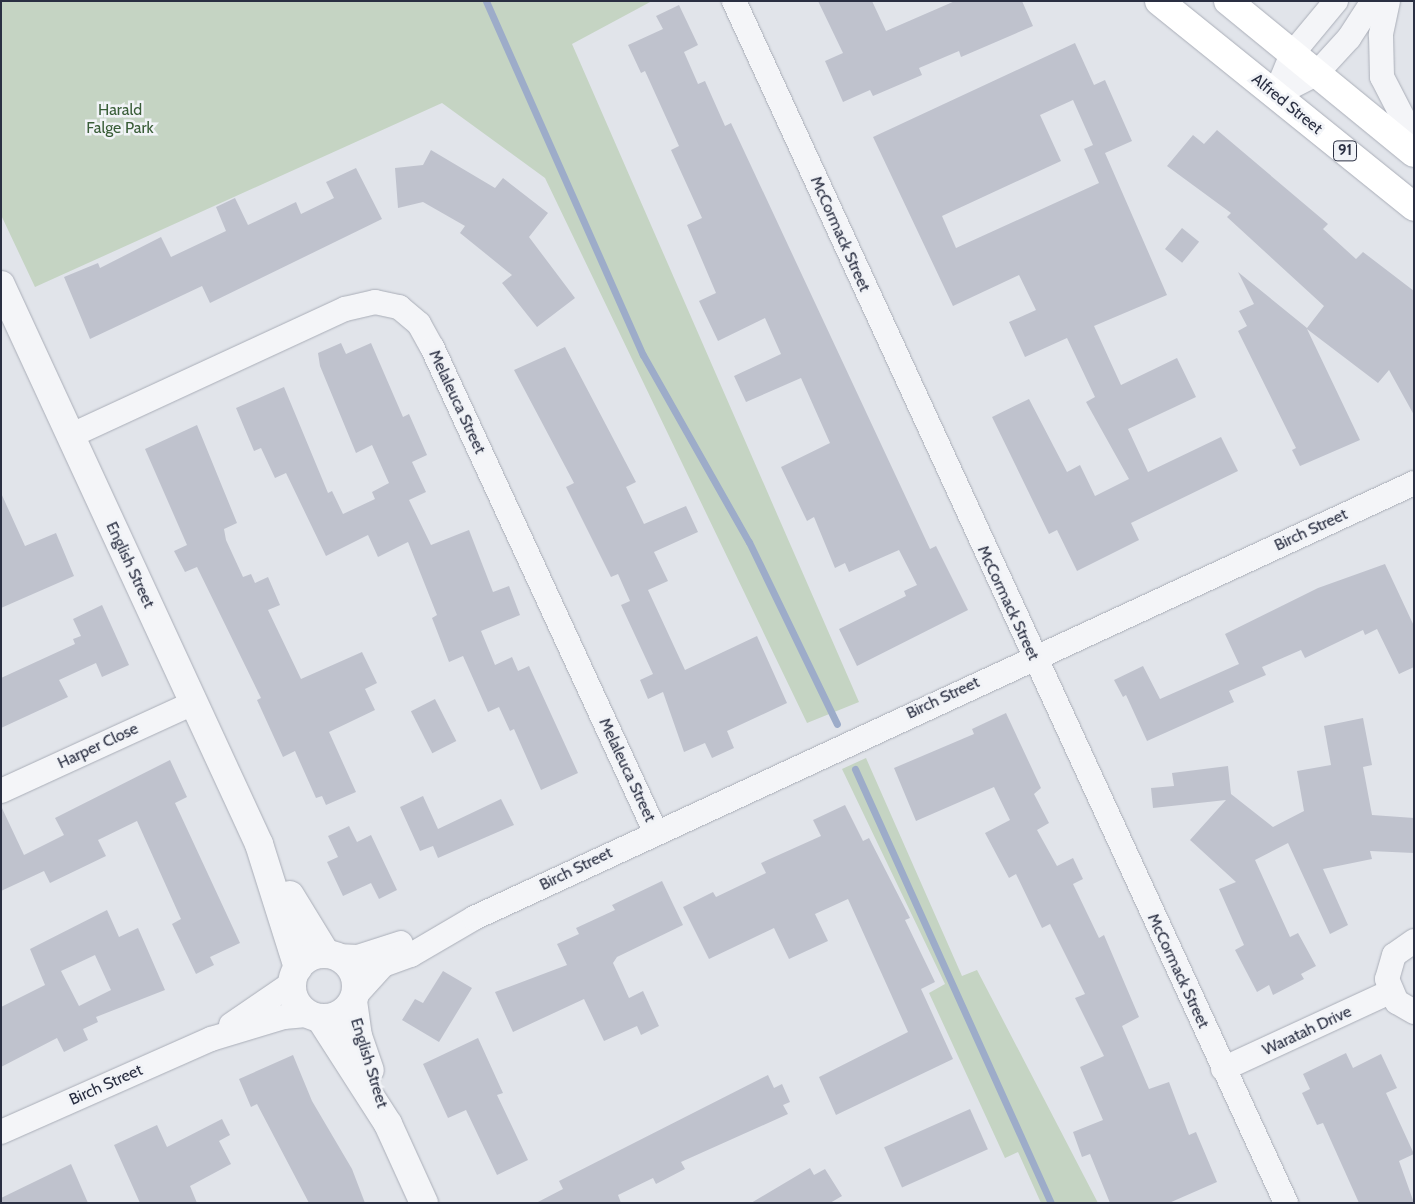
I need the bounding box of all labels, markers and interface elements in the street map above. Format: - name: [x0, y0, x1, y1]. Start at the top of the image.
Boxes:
- street label: Alfred Street: [1248, 70, 1326, 138]
- park label: Harald Falge Park: [86, 100, 154, 138]
- road number: 91: [1332, 138, 1358, 164]
- street label: McCormack Street: [806, 173, 874, 295]
- street label: Melaleuca Street: [425, 347, 489, 457]
- street label: Birch Street: [1271, 505, 1351, 555]
- street label: English Street: [102, 519, 158, 611]
- street label: McCormack Street: [973, 543, 1043, 663]
- street label: Birch Street: [903, 673, 983, 723]
- street label: Melaleuca Street: [595, 715, 659, 825]
- street label: Harper Close: [55, 719, 141, 773]
- street label: Birch Street: [537, 843, 615, 895]
- street label: McCormack Street: [1143, 911, 1213, 1031]
- street label: Waratah Drive: [1259, 1002, 1355, 1060]
- street label: English Street: [346, 1016, 392, 1110]
- street label: Birch Street: [66, 1060, 146, 1110]

